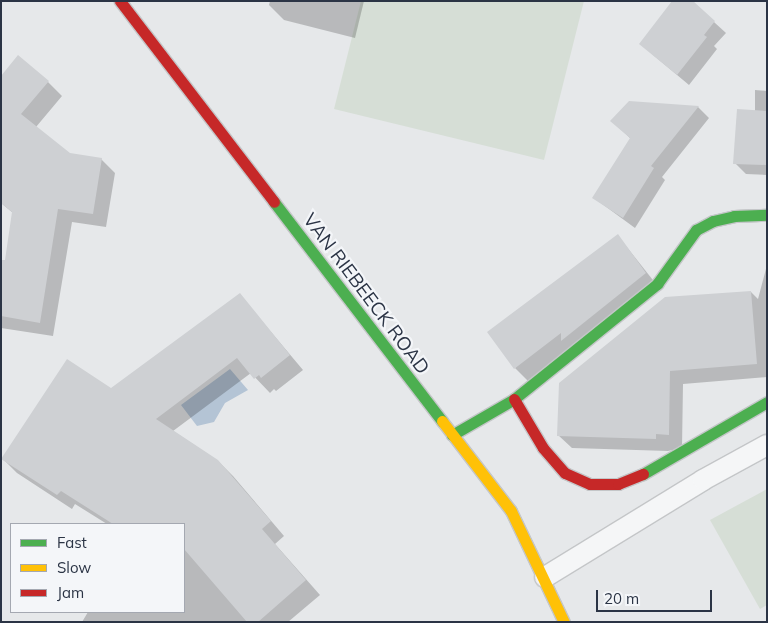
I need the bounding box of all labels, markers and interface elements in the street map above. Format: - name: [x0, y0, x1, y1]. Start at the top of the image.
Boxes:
- street label: VAN RIEBEECK ROAD: [298, 209, 434, 379]
- legend: [10, 523, 185, 613]
- text: Fast: [57, 533, 87, 552]
- text: Slow: [57, 558, 91, 577]
- scale bar: [598, 580, 714, 612]
- text: Jam: [57, 583, 84, 602]
- text: 20 m: [604, 589, 639, 608]

